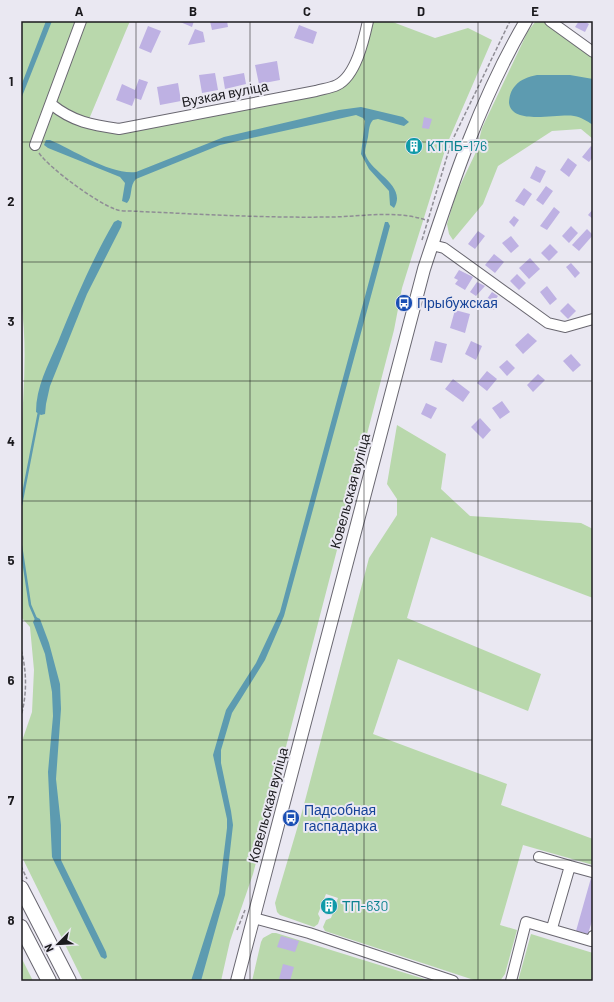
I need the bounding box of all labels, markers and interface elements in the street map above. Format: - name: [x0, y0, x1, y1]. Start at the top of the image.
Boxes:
- text: A: [75, 3, 84, 19]
- text: B: [189, 3, 197, 19]
- text: C: [303, 3, 311, 19]
- text: D: [417, 3, 425, 19]
- text: E: [531, 3, 539, 19]
- text: 1: [9, 73, 13, 89]
- street label: Вузкая вуліца: [180, 77, 270, 110]
- building icon: КТПБ-176: [404, 136, 424, 156]
- place label: КТПБ-176: [427, 137, 487, 154]
- text: 2: [7, 193, 15, 209]
- bus stop icon: Прыбужская: [394, 293, 414, 313]
- place label: Прыбужская: [417, 294, 498, 311]
- text: 3: [7, 313, 15, 329]
- street label: Ковельская вуліца: [326, 431, 373, 550]
- text: 4: [7, 433, 15, 449]
- text: 5: [7, 552, 15, 568]
- text: 6: [8, 672, 15, 688]
- street label: Ковельская вуліца: [244, 745, 291, 864]
- text: 7: [8, 792, 15, 808]
- place label: Падсобная гаспадарка: [304, 801, 377, 834]
- bus stop icon: Падсобная гаспадарка: [281, 808, 301, 828]
- building icon: ТП-630: [319, 896, 339, 916]
- place label: ТП-630: [342, 897, 388, 914]
- text: 8: [7, 912, 15, 928]
- north arrow: [38, 924, 78, 964]
- text: N: [41, 942, 56, 954]

